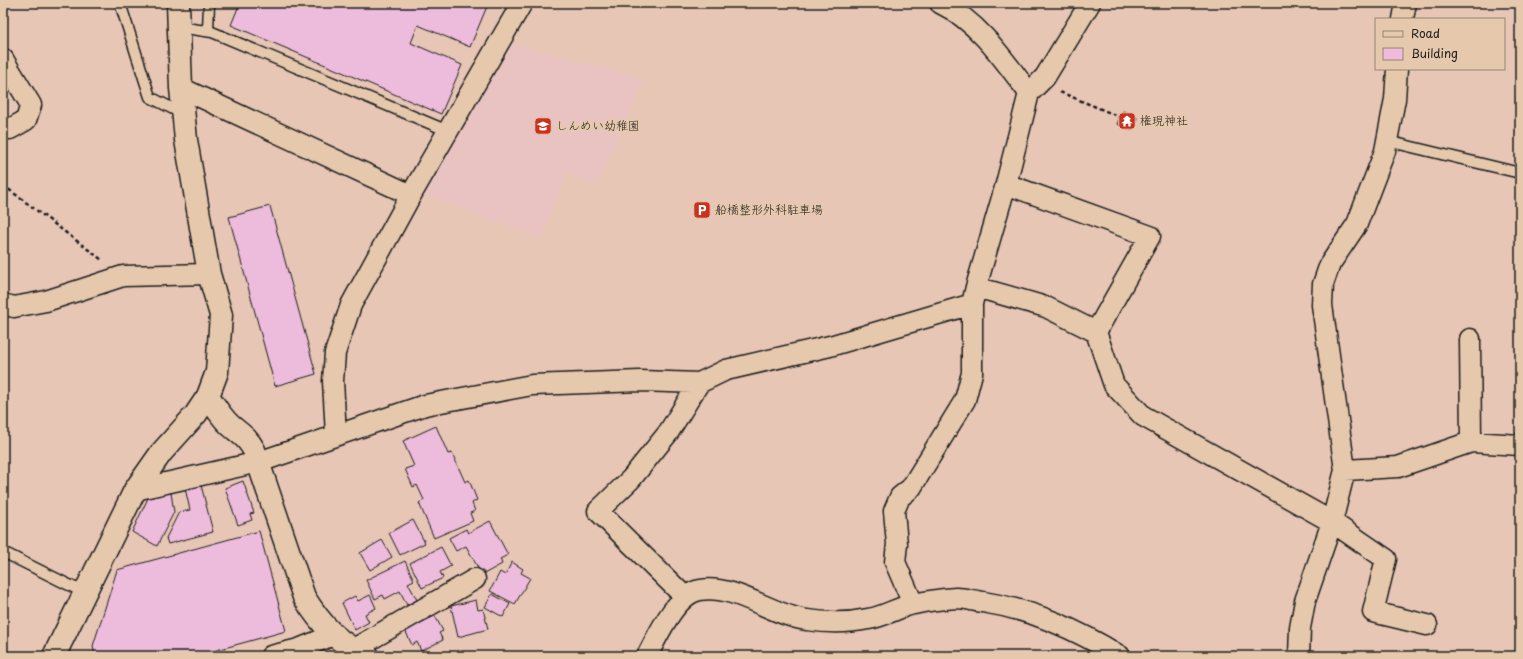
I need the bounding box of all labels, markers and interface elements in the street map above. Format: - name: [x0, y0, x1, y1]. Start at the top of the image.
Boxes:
- legend: [1375, 18, 1505, 70]
- text: Road: [1411, 24, 1440, 42]
- text: Building: [1411, 44, 1458, 62]
- temple icon: 権現神社: [1117, 111, 1137, 131]
- place label: 権現神社: [1140, 111, 1188, 129]
- school or university icon: しんめい幼稚園: [533, 116, 553, 136]
- place label: しんめい幼稚園: [556, 116, 640, 134]
- parking icon: 船橋整形外科駐車場: [692, 200, 712, 220]
- place label: 船橋整形外科駐車場: [715, 200, 823, 218]

